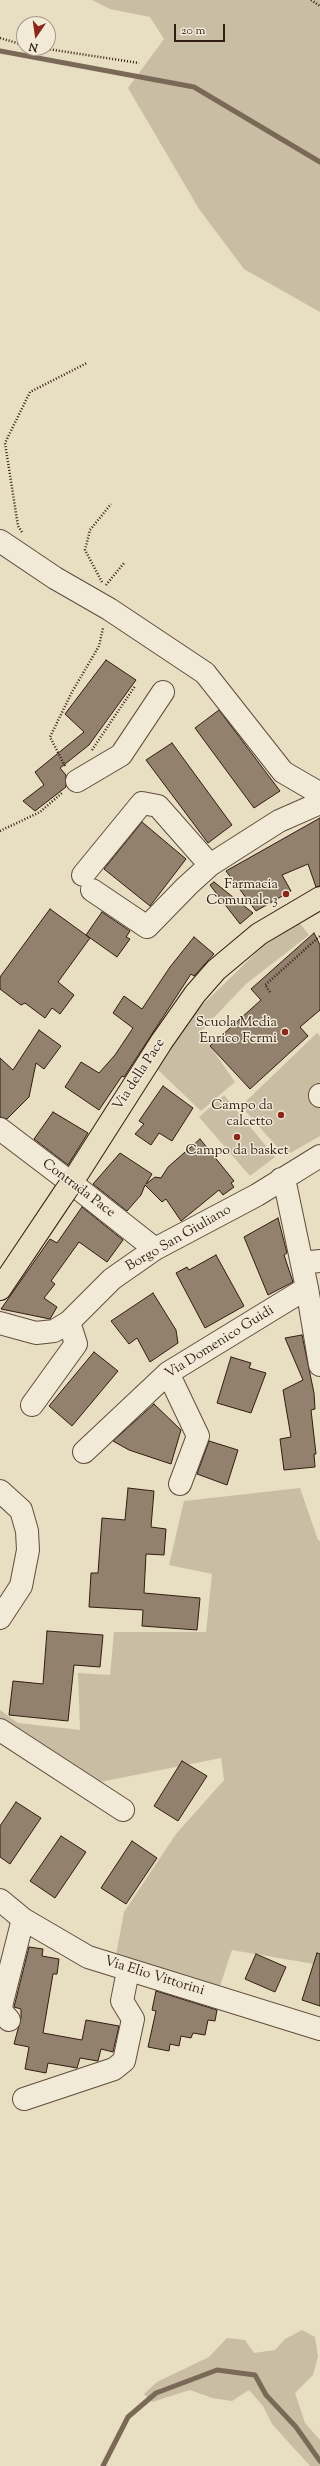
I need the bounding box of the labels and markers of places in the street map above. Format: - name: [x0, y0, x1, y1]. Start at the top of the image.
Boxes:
- place label: Farmacia Comunale 3: [206, 878, 278, 910]
- marker: Farmacia Comunale 3: [281, 889, 291, 899]
- place label: Scuola Media Enrico Fermi: [196, 1016, 277, 1048]
- marker: Scuola Media Enrico Fermi: [280, 1027, 290, 1037]
- place label: Campo da calcetto: [211, 1099, 273, 1132]
- marker: Campo da calcetto: [276, 1110, 286, 1120]
- marker: Campo da basket: [232, 1132, 242, 1142]
- place label: Campo da basket: [186, 1144, 288, 1160]

